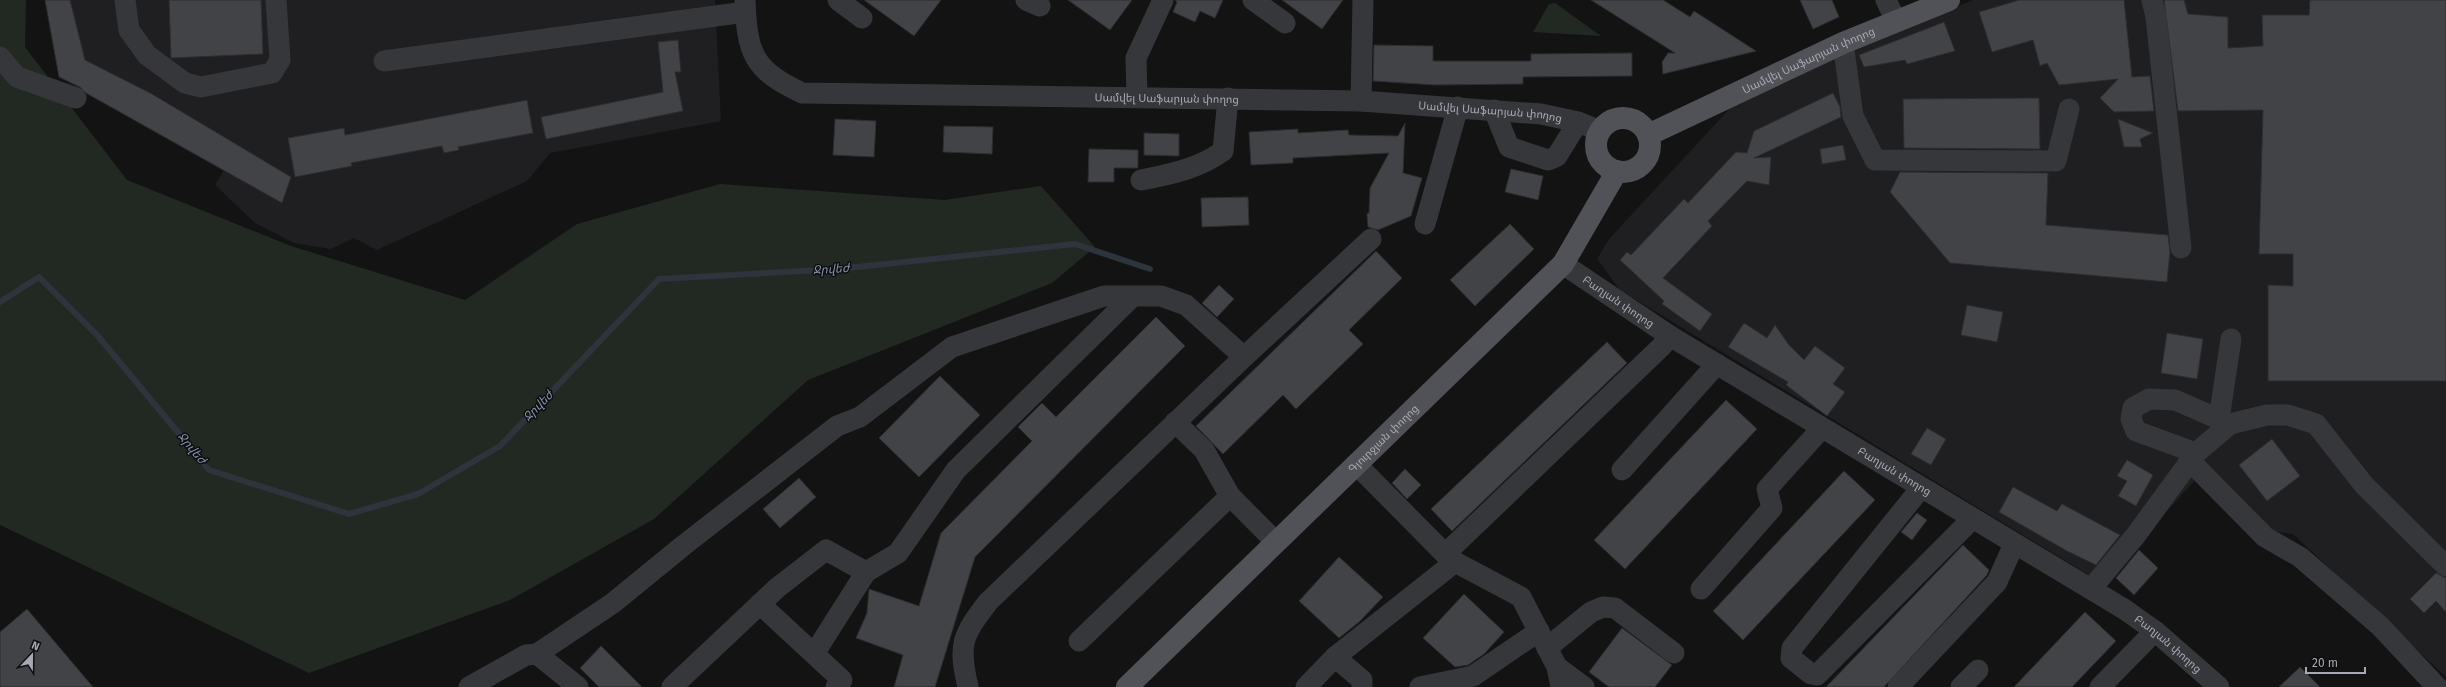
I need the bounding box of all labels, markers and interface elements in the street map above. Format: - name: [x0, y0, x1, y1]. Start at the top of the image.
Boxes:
- street label: Սամվել Սաֆարյան փողոց: [1740, 24, 1877, 96]
- street label: Սամվել Սաֆարյան փողոց: [1094, 91, 1239, 106]
- street label: Սամվել Սաֆարյան փողոց: [1418, 99, 1563, 125]
- water label: Ջրվեժ: [812, 261, 851, 277]
- street label: Բաղյան փողոց: [1580, 273, 1657, 330]
- water label: Ջրվեժ: [520, 387, 557, 424]
- street label: Գյուրջյան փողոց: [1346, 402, 1421, 475]
- water label: Ջրվեժ: [175, 430, 210, 468]
- street label: Բաղյան փողոց: [1855, 444, 1934, 498]
- street label: Բաղյան փողոց: [2132, 612, 2204, 675]
- north arrow: [12, 635, 52, 675]
- text: N: [30, 639, 41, 654]
- scale bar: [2306, 649, 2365, 675]
- text: 20 m: [2312, 656, 2338, 670]

